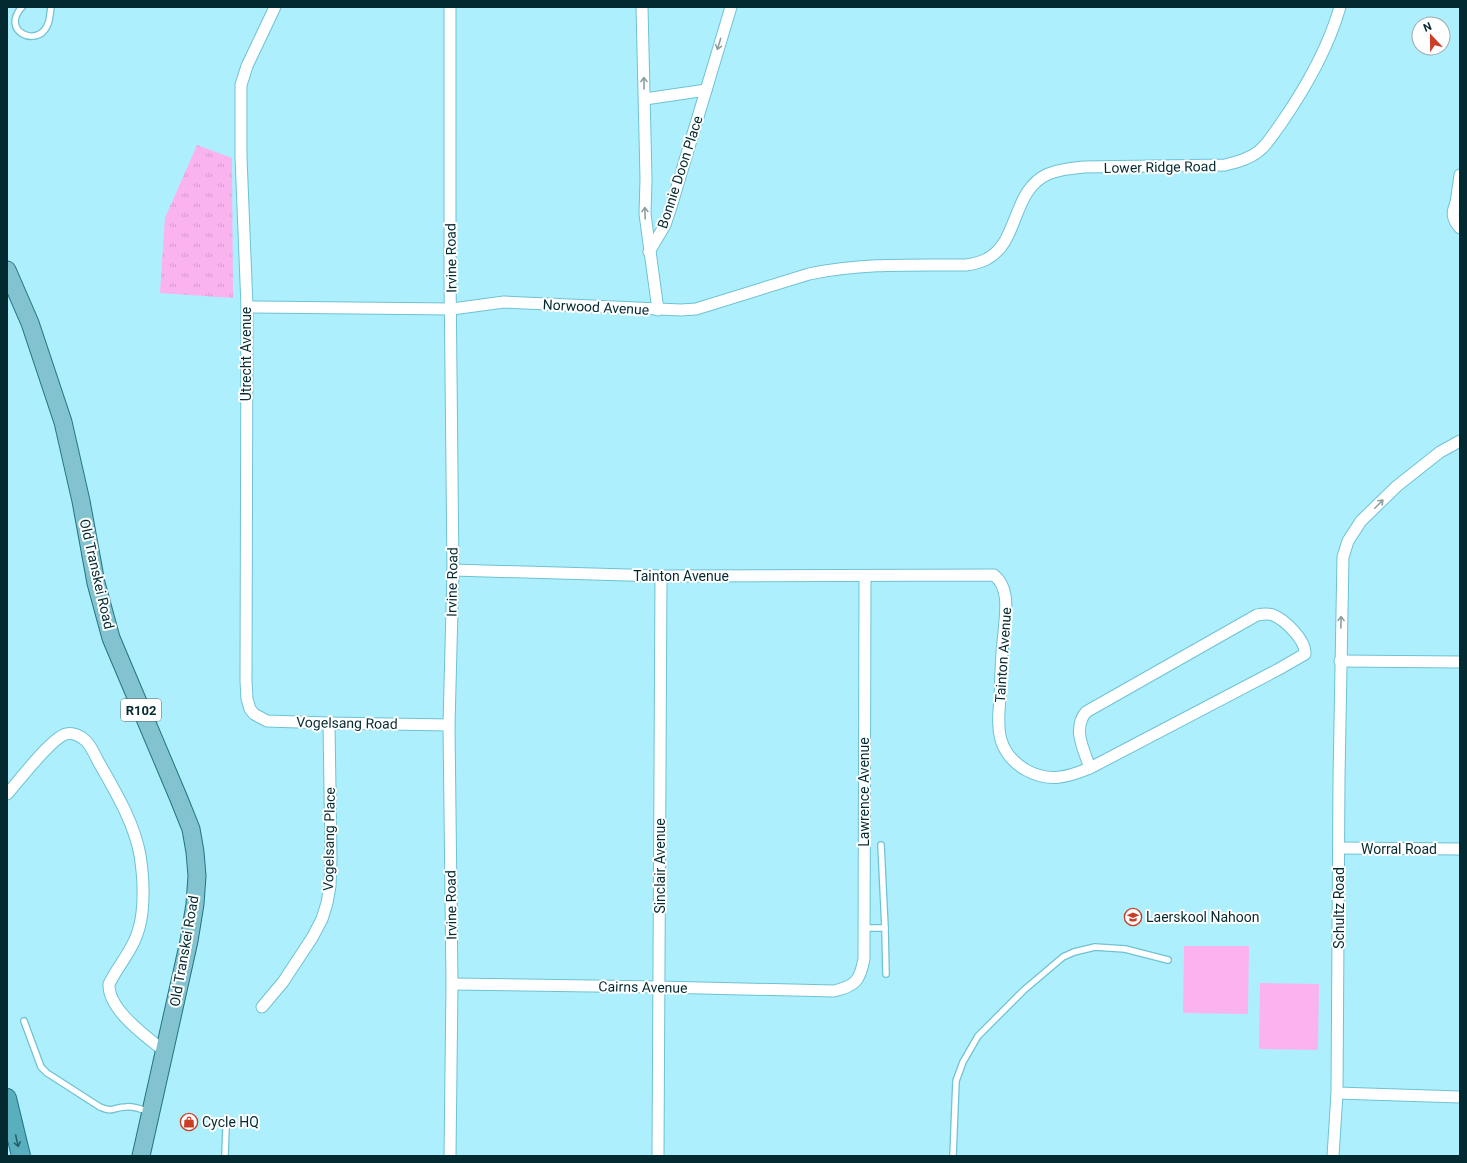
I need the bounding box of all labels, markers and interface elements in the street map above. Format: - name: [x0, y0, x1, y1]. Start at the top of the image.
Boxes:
- north arrow: [1411, 16, 1451, 56]
- text: N: [1421, 20, 1434, 35]
- one-way arrow: [715, 38, 722, 51]
- one-way arrow: [640, 77, 648, 90]
- street label: Bonnie Doon Place: [654, 114, 706, 230]
- street label: Lower Ridge Road: [1104, 158, 1216, 176]
- one-way arrow: [642, 207, 649, 220]
- street label: Irvine Road: [442, 223, 460, 293]
- street label: Norwood Avenue: [542, 296, 650, 318]
- street label: Utrecht Avenue: [238, 307, 254, 401]
- one-way arrow: [1374, 499, 1384, 509]
- street label: Old Transkei Road: [77, 517, 117, 631]
- street label: Irvine Road: [443, 547, 461, 617]
- street label: Tainton Avenue: [633, 568, 729, 584]
- street label: Tainton Avenue: [992, 607, 1014, 703]
- one-way arrow: [1337, 616, 1345, 629]
- road number: R102: [121, 699, 161, 721]
- street label: Vogelsang Road: [296, 714, 398, 732]
- street label: Lawrence Avenue: [856, 737, 872, 847]
- street label: Vogelsang Place: [320, 787, 338, 891]
- street label: Sinclair Avenue: [652, 818, 668, 914]
- street label: Worral Road: [1361, 841, 1437, 857]
- street label: Schultz Road: [1331, 867, 1347, 949]
- street label: Irvine Road: [442, 870, 460, 940]
- street label: Old Transkei Road: [166, 894, 202, 1008]
- school or university icon: Laerskool Nahoon: [1123, 907, 1143, 927]
- place label: Laerskool Nahoon: [1146, 909, 1260, 925]
- street label: Cairns Avenue: [598, 978, 688, 996]
- shop icon: Cycle HQ: [179, 1112, 199, 1132]
- place label: Cycle HQ: [202, 1114, 259, 1130]
- one-way arrow: [14, 1134, 22, 1147]

